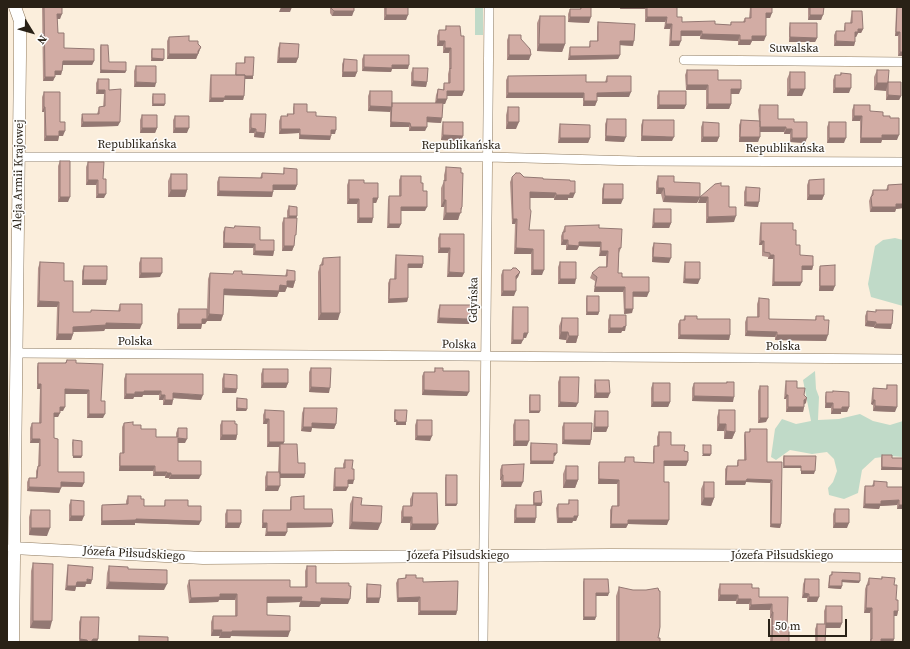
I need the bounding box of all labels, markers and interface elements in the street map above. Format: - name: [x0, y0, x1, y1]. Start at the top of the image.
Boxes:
- north arrow: [12, 12, 52, 52]
- text: N: [34, 32, 50, 47]
- street label: Suwalska: [769, 42, 819, 56]
- street label: Aleja Armii Krajowej: [11, 119, 27, 231]
- street label: Republikańska: [97, 138, 177, 152]
- street label: Republikańska: [421, 139, 501, 153]
- street label: Republikańska: [745, 142, 825, 156]
- street label: Gdyńska: [466, 277, 482, 323]
- street label: Polska: [118, 335, 152, 349]
- street label: Polska: [442, 337, 476, 353]
- street label: Polska: [766, 340, 800, 354]
- street label: Józefa Piłsudskiego: [82, 544, 186, 564]
- street label: Józefa Piłsudskiego: [407, 549, 509, 563]
- street label: Józefa Piłsudskiego: [731, 549, 833, 563]
- scale bar: [770, 611, 849, 637]
- text: 50 m: [775, 618, 801, 634]

